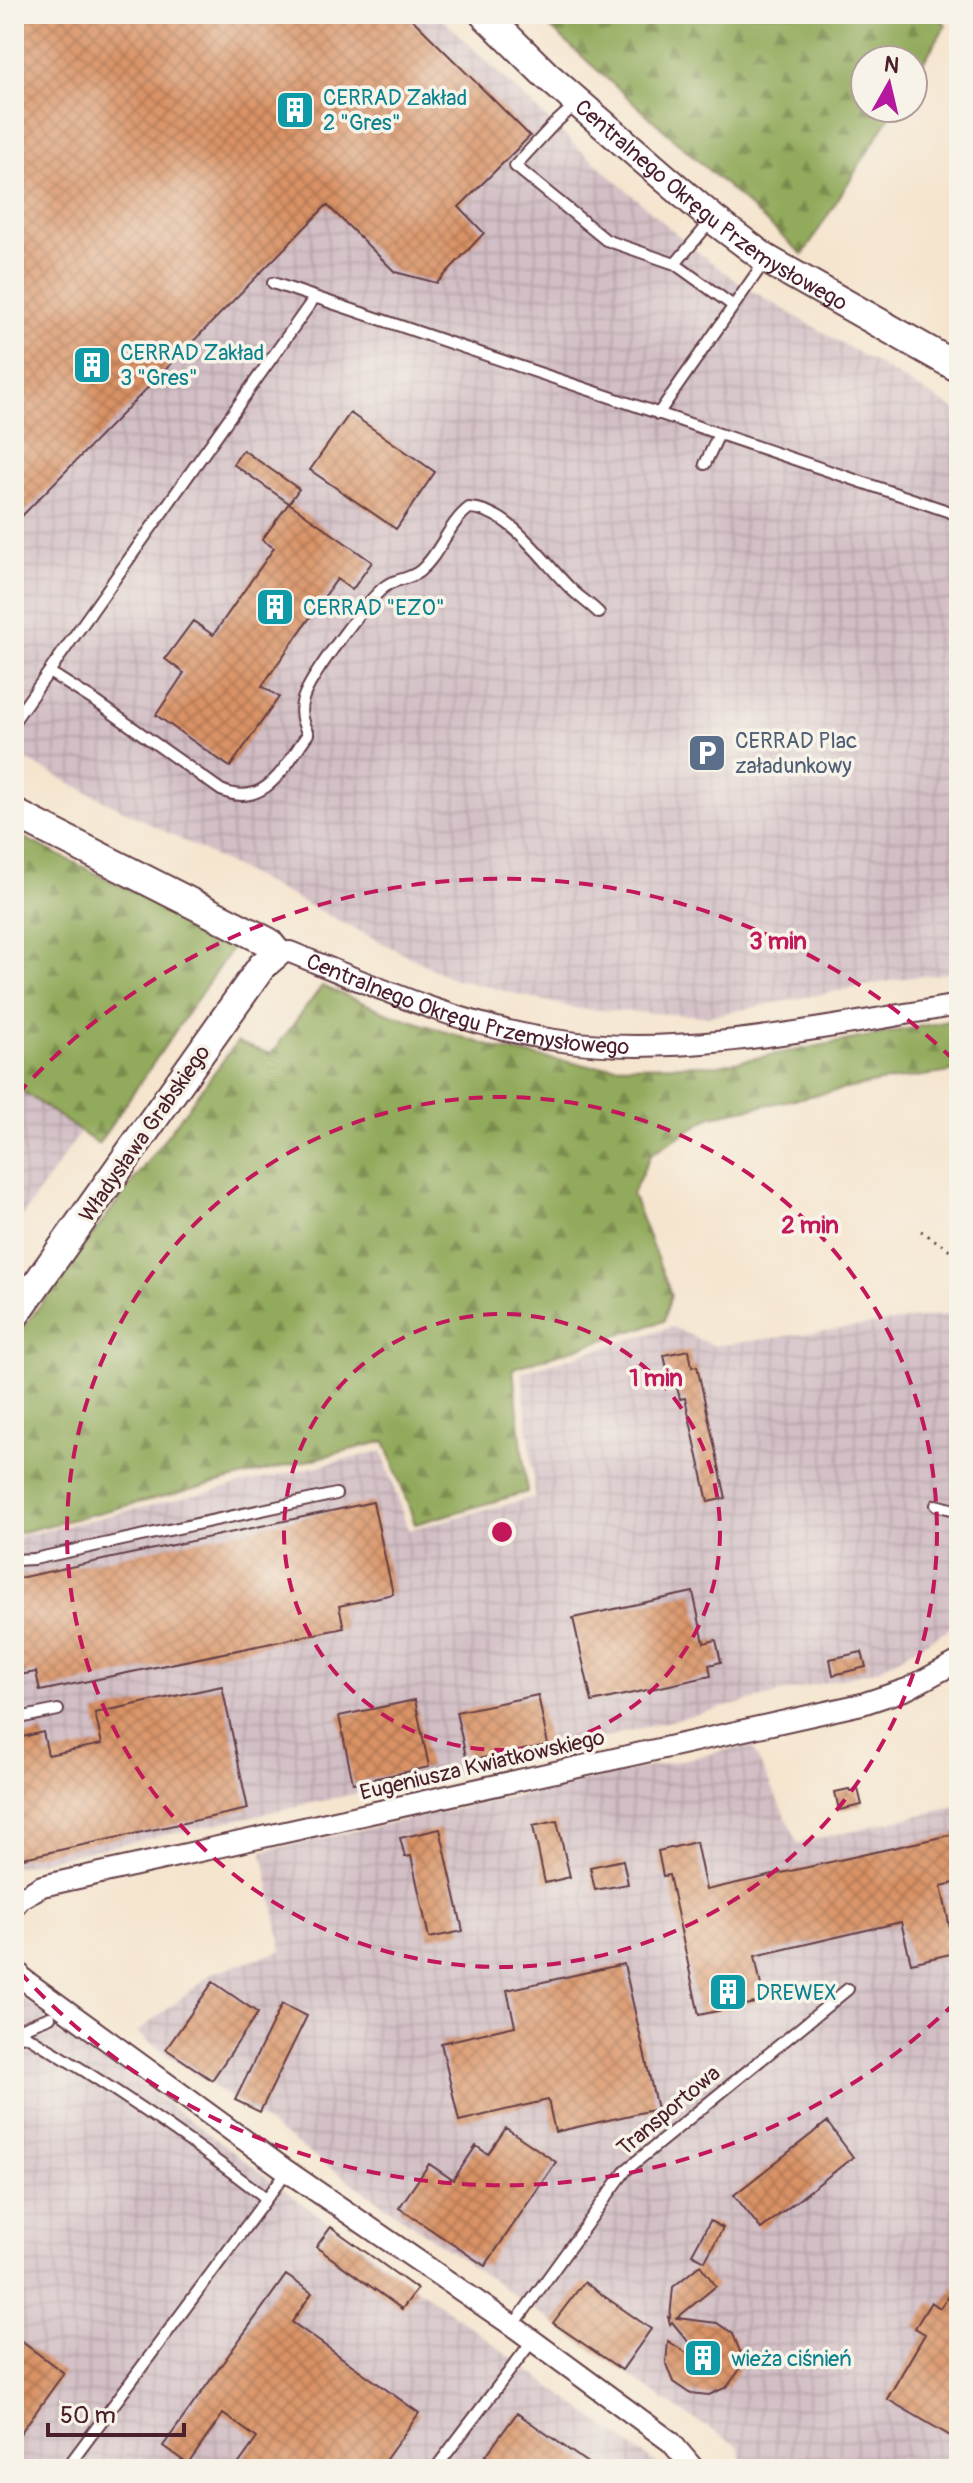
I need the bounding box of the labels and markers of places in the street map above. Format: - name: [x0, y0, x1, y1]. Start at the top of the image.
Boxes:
- place label: CERRAD Zakład 2 "Gres": [323, 84, 467, 137]
- building icon: CERRAD Zakład 2 "Gres": [274, 89, 316, 131]
- place label: CERRAD Zakład 3 "Gres": [120, 339, 264, 392]
- building icon: CERRAD Zakład 3 "Gres": [71, 344, 113, 386]
- building icon: CERRAD "EZO": [254, 586, 296, 628]
- place label: CERRAD "EZO": [303, 594, 445, 622]
- place label: CERRAD Plac załadunkowy: [735, 727, 857, 780]
- parking icon: CERRAD Plac załadunkowy: [686, 732, 728, 774]
- centre of rings: [488, 1518, 516, 1546]
- building icon: DREWEX: [707, 1971, 749, 2013]
- place label: DREWEX: [756, 1979, 837, 2007]
- building icon: wieża ciśnień: [682, 2337, 724, 2379]
- place label: wieża ciśnień: [731, 2345, 852, 2373]

